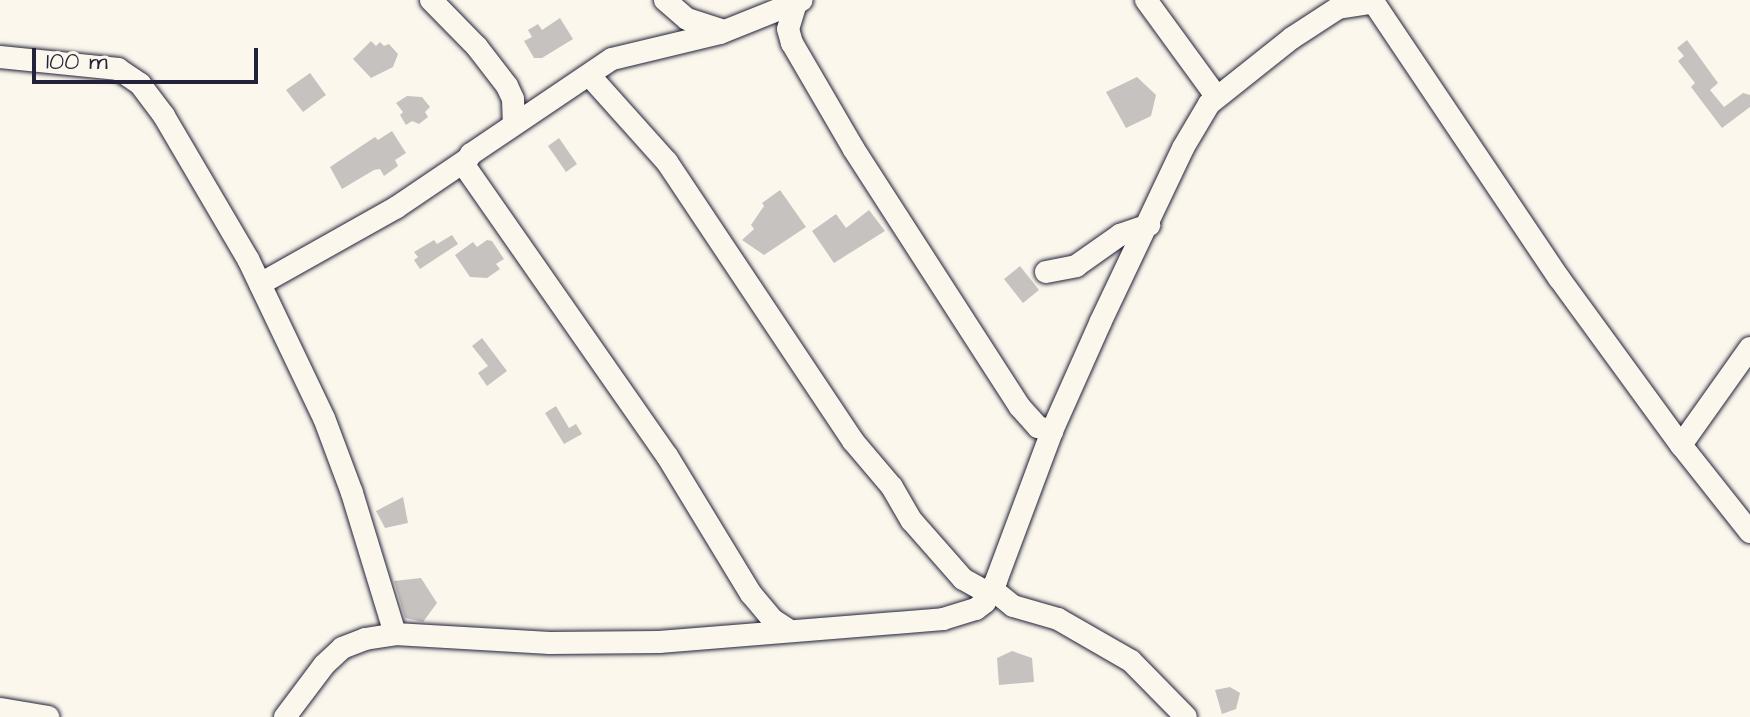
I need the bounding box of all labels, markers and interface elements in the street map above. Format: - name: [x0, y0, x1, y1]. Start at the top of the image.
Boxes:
- scale bar: [36, 32, 262, 82]
- text: 100 m: [46, 45, 108, 79]

